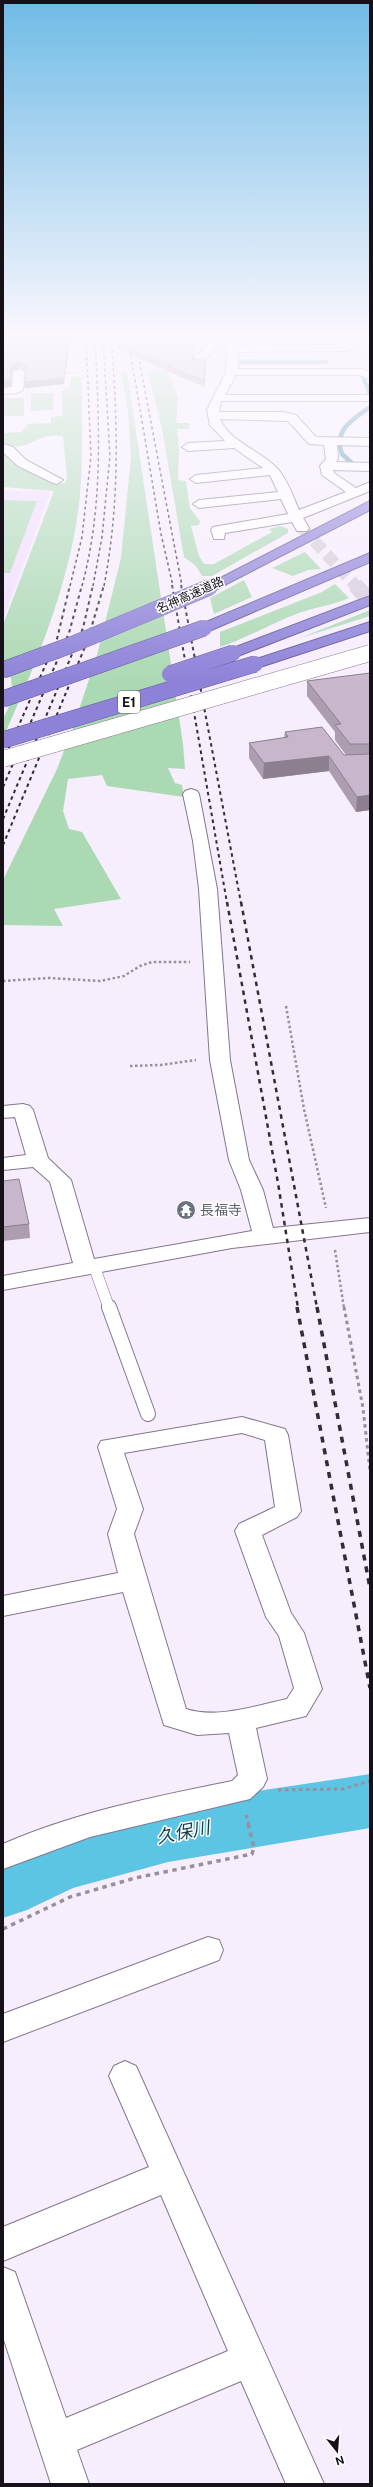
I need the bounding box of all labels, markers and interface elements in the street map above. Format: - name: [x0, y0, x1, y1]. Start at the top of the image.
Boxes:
- street label: 名神高速道路: [154, 574, 226, 616]
- road number: E1: [118, 691, 140, 713]
- temple icon: 長福寺: [175, 1199, 197, 1221]
- place label: 長福寺: [200, 1202, 242, 1218]
- water label: 久保川: [154, 1816, 213, 1847]
- north arrow: [317, 2431, 357, 2471]
- text: N: [334, 2454, 346, 2468]

